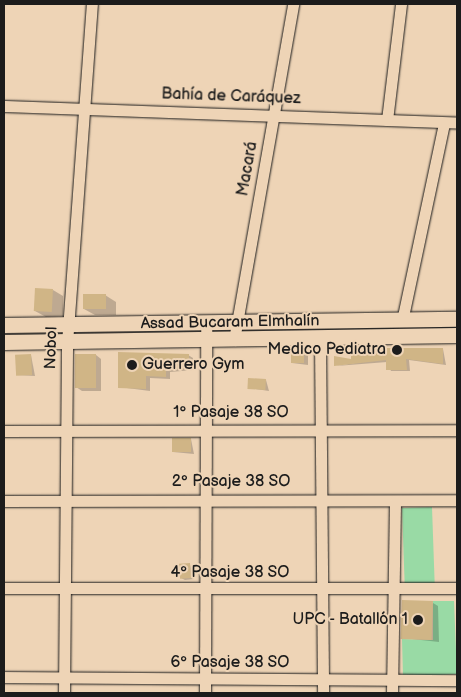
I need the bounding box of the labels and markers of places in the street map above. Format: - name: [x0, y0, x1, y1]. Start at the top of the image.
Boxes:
- place label: Medico Pediatra: [268, 340, 386, 360]
- marker: Medico Pediatra: [390, 343, 404, 357]
- place label: Guerrero Gym: [142, 355, 244, 375]
- marker: Guerrero Gym: [126, 359, 138, 371]
- place label: UPC - Batallón 1: [291, 610, 408, 630]
- marker: UPC - Batallón 1: [412, 614, 424, 626]

